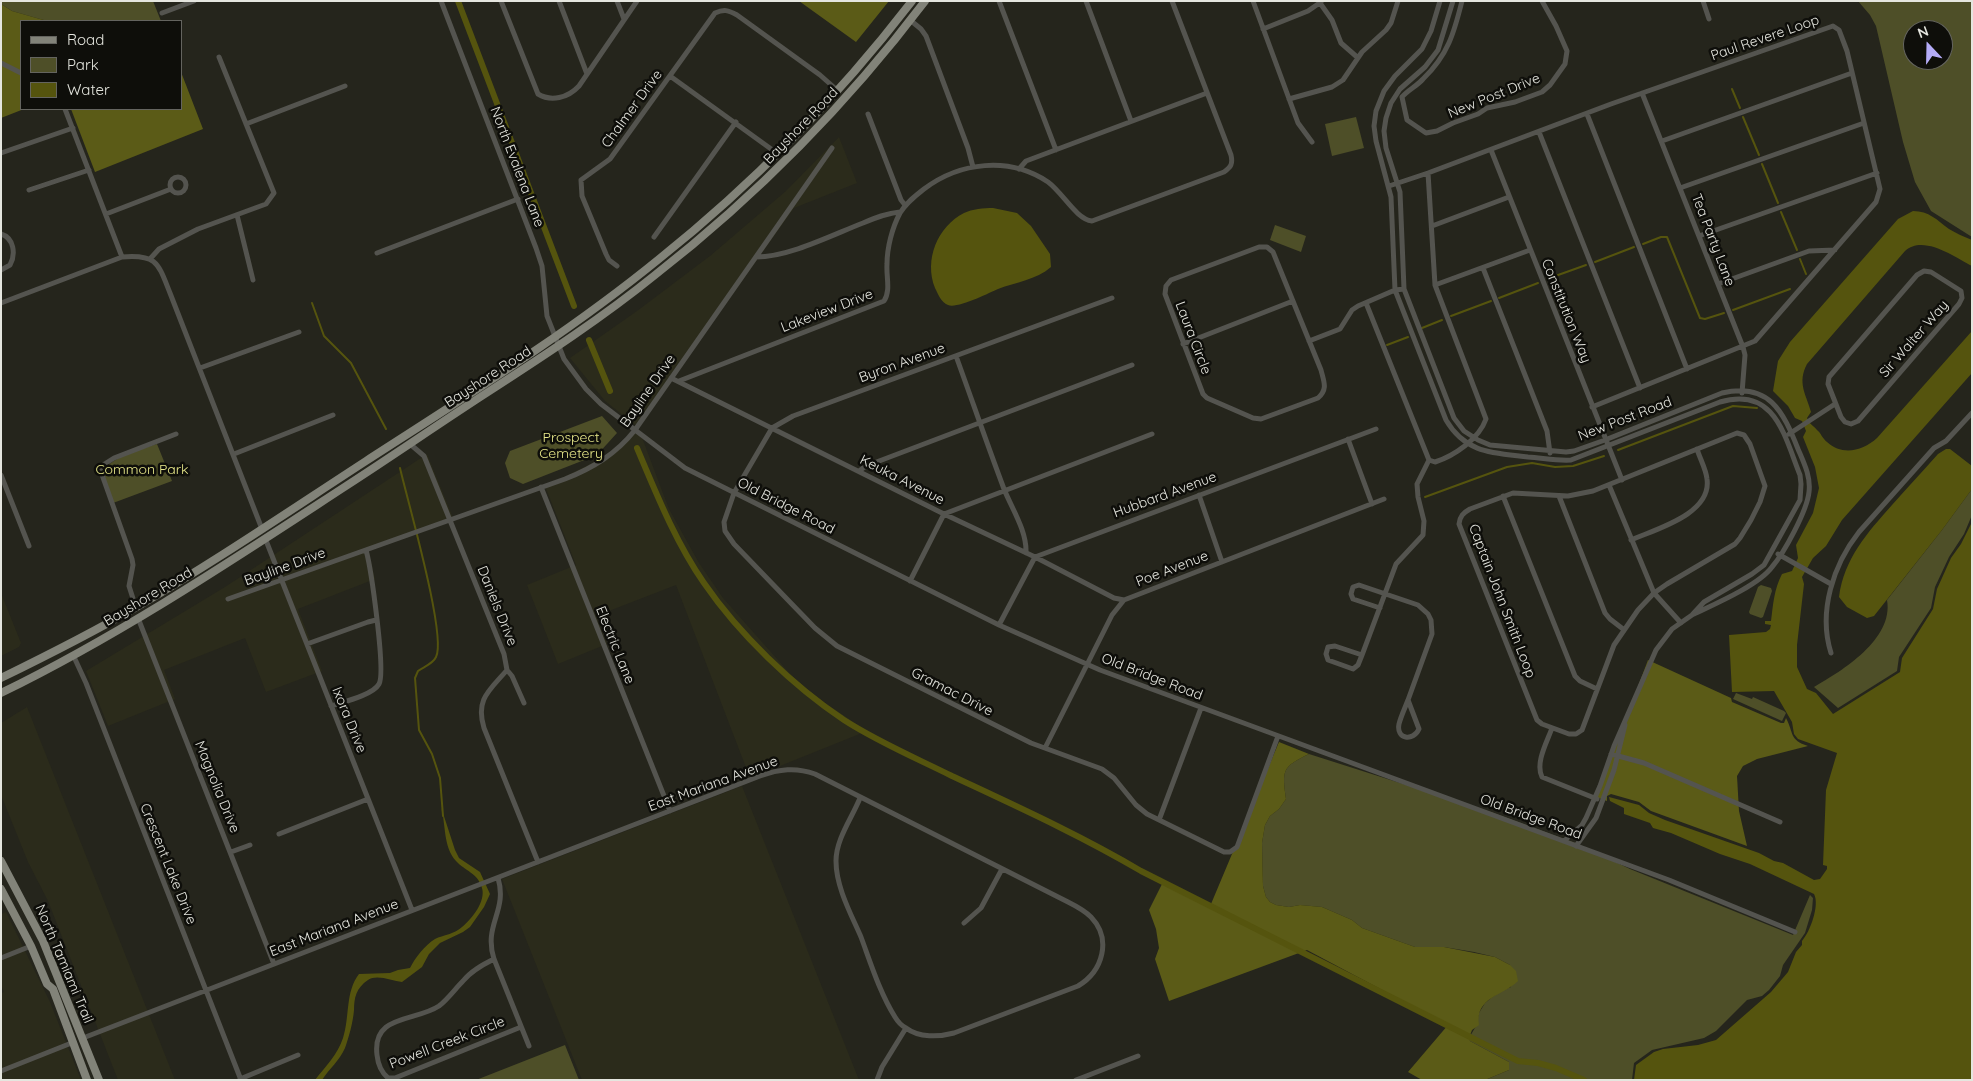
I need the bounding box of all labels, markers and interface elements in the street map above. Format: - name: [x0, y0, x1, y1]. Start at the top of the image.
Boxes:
- street label: Paul Revere Loop: [1709, 12, 1821, 64]
- legend: [20, 20, 182, 110]
- north arrow: [1903, 20, 1953, 70]
- text: N: [1915, 22, 1931, 42]
- text: Road: [67, 30, 104, 49]
- text: Park: [67, 55, 99, 74]
- street label: Chalmer Drive: [598, 67, 666, 151]
- street label: New Post Drive: [1445, 70, 1543, 122]
- text: Water: [67, 80, 110, 99]
- street label: Bayshore Road: [760, 84, 842, 168]
- street label: North Evalena Lane: [486, 104, 548, 230]
- street label: Tea Party Lane: [1688, 191, 1738, 289]
- street label: Constitution Way: [1537, 257, 1595, 365]
- street label: Lakeview Drive: [779, 286, 875, 336]
- street label: Sir Walter Way: [1876, 297, 1952, 381]
- street label: Laura Circle: [1171, 299, 1215, 377]
- street label: Byron Avenue: [857, 340, 947, 386]
- street label: Bayshore Road: [442, 343, 534, 411]
- street label: Bayline Drive: [617, 351, 679, 431]
- street label: New Post Road: [1576, 393, 1674, 445]
- park label: Prospect Cemetery: [539, 430, 603, 462]
- street label: Keuka Avenue: [857, 451, 947, 509]
- park label: Common Park: [95, 462, 189, 478]
- street label: Hubbard Avenue: [1111, 469, 1219, 521]
- street label: Old Bridge Road: [735, 474, 837, 538]
- street label: Captain John Smith Loop: [1465, 522, 1539, 680]
- street label: Bayline Drive: [242, 545, 328, 589]
- street label: Poe Avenue: [1133, 547, 1211, 591]
- street label: Bayshore Road: [101, 564, 195, 630]
- street label: Daniels Drive: [473, 564, 521, 648]
- street label: Electric Lane: [592, 604, 638, 686]
- street label: Old Bridge Road: [1099, 650, 1205, 704]
- street label: Gramac Drive: [908, 664, 996, 720]
- street label: Ixora Drive: [328, 684, 370, 756]
- street label: Magnolia Drive: [191, 739, 243, 835]
- street label: East Mariana Avenue: [646, 753, 780, 815]
- street label: Old Bridge Road: [1478, 791, 1584, 843]
- street label: Crescent Lake Drive: [136, 801, 200, 927]
- street label: East Mariana Avenue: [267, 896, 401, 960]
- street label: North Tamiami Trail: [31, 902, 97, 1026]
- street label: Powell Creek Circle: [387, 1013, 507, 1073]

